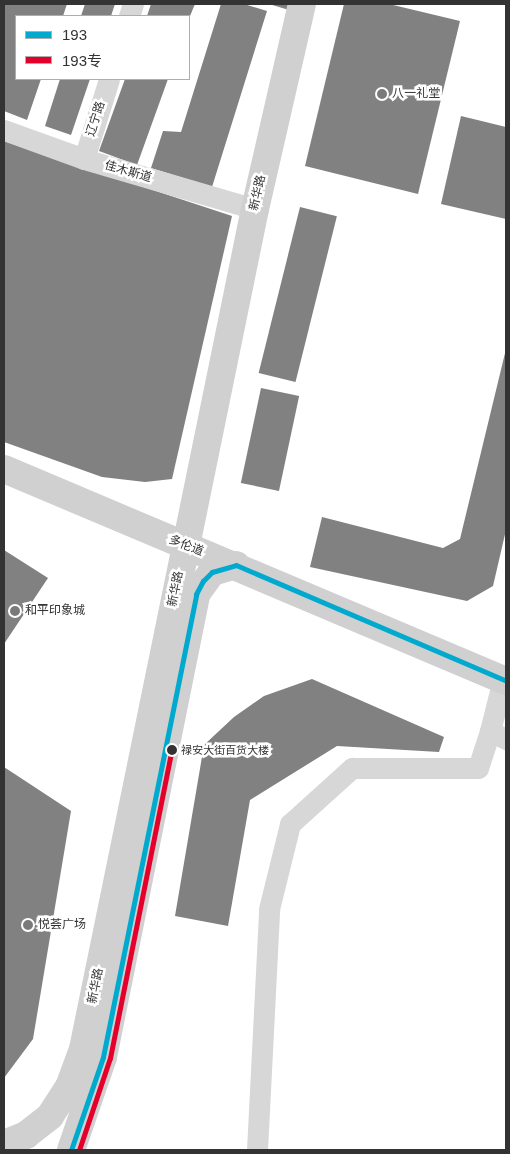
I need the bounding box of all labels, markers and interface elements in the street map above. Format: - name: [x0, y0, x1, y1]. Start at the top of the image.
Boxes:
- legend: [15, 15, 190, 80]
- text: 193: [62, 26, 87, 43]
- text: 193专: [62, 52, 102, 69]
- place label: 八一礼堂: [392, 87, 440, 101]
- marker: 八一礼堂: [376, 88, 388, 100]
- street label: 辽宁路: [84, 100, 108, 138]
- street label: 佳木斯道: [103, 158, 153, 186]
- street label: 新华路: [247, 174, 269, 212]
- street label: 多伦道: [167, 533, 205, 559]
- street label: 新华路: [165, 570, 187, 608]
- place label: 和平印象城: [25, 604, 85, 618]
- marker: 和平印象城: [9, 605, 21, 617]
- place label: 禄安大街百货大楼: [181, 743, 269, 757]
- marker: 禄安大街百货大楼: [167, 745, 177, 755]
- place label: 悦荟广场: [38, 918, 86, 932]
- marker: 悦荟广场: [22, 919, 34, 931]
- street label: 新华路: [85, 967, 107, 1005]

